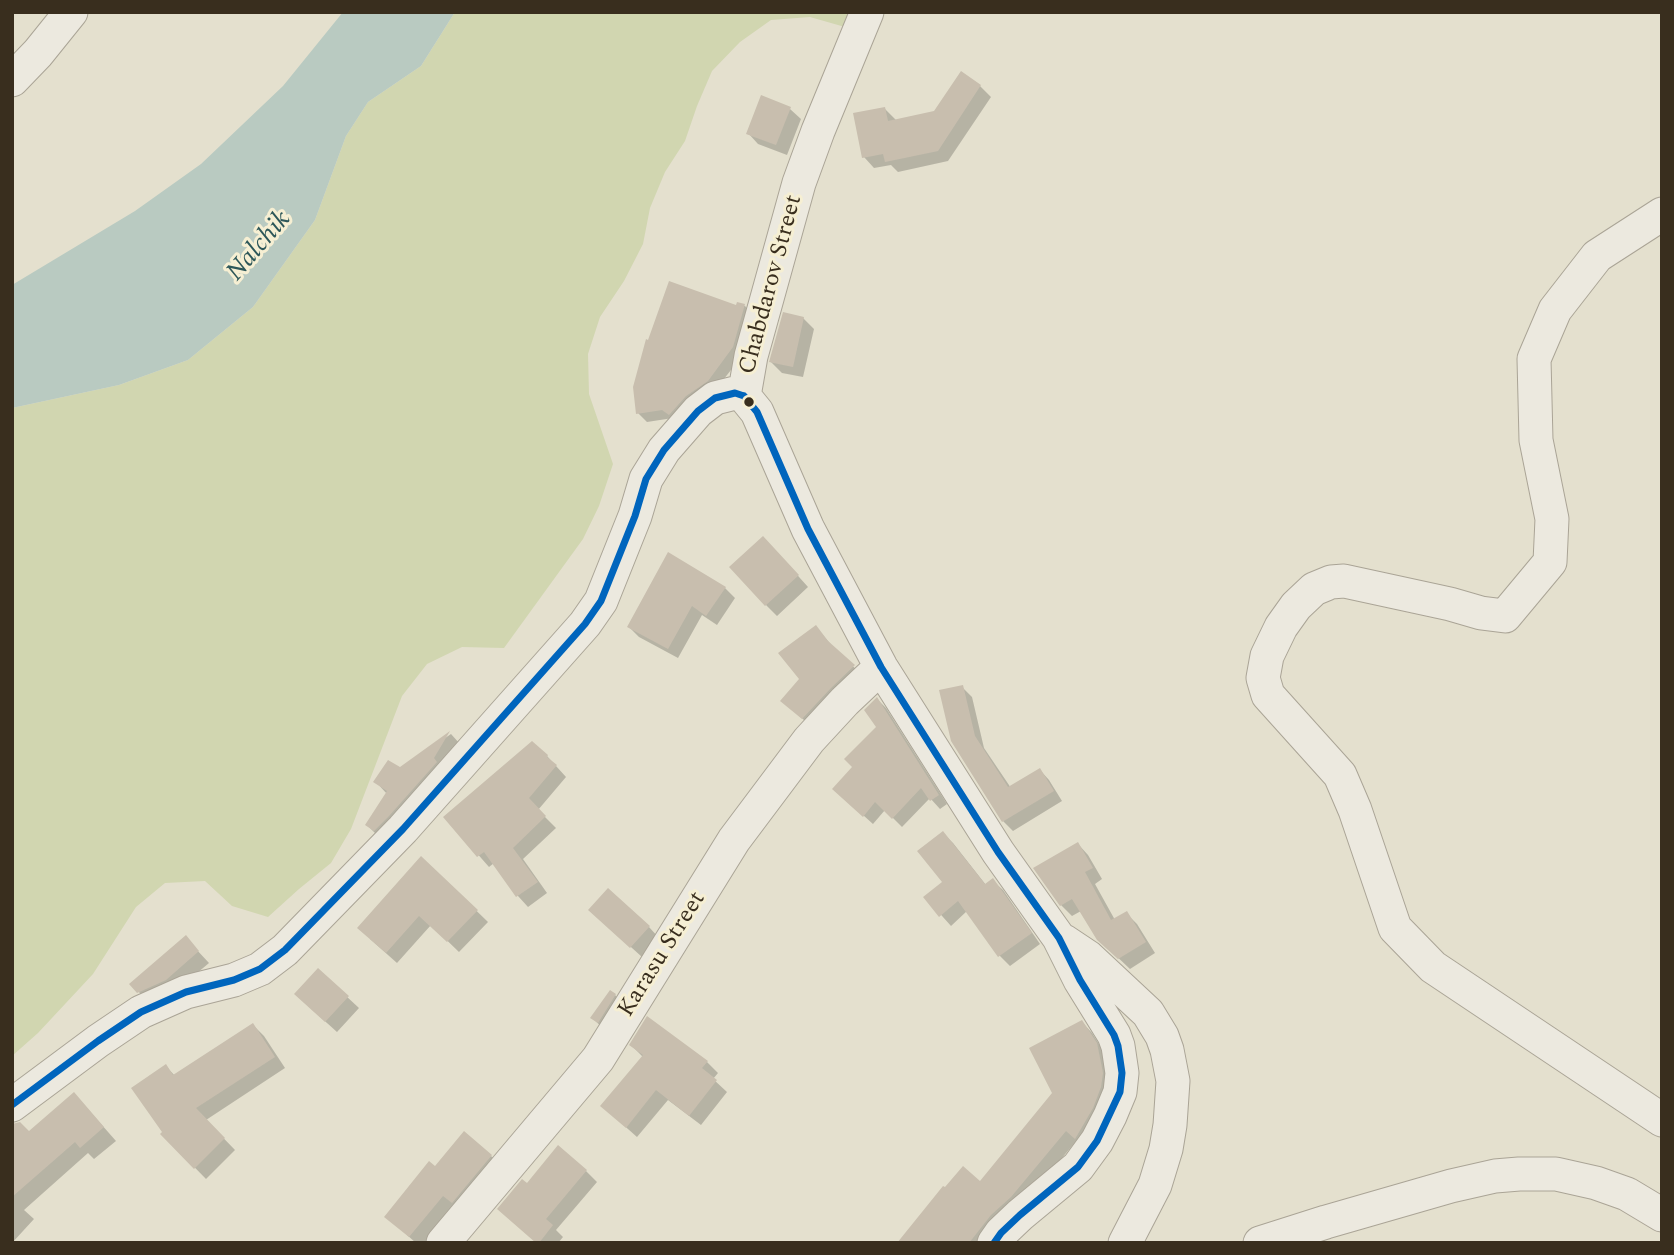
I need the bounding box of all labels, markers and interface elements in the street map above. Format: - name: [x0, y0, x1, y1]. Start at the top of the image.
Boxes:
- street label: Chabdarov Street: [734, 192, 810, 378]
- water label: Nalchik: [221, 205, 299, 289]
- unlabelled marker: [742, 395, 756, 409]
- street label: Karasu Street: [613, 887, 713, 1023]

